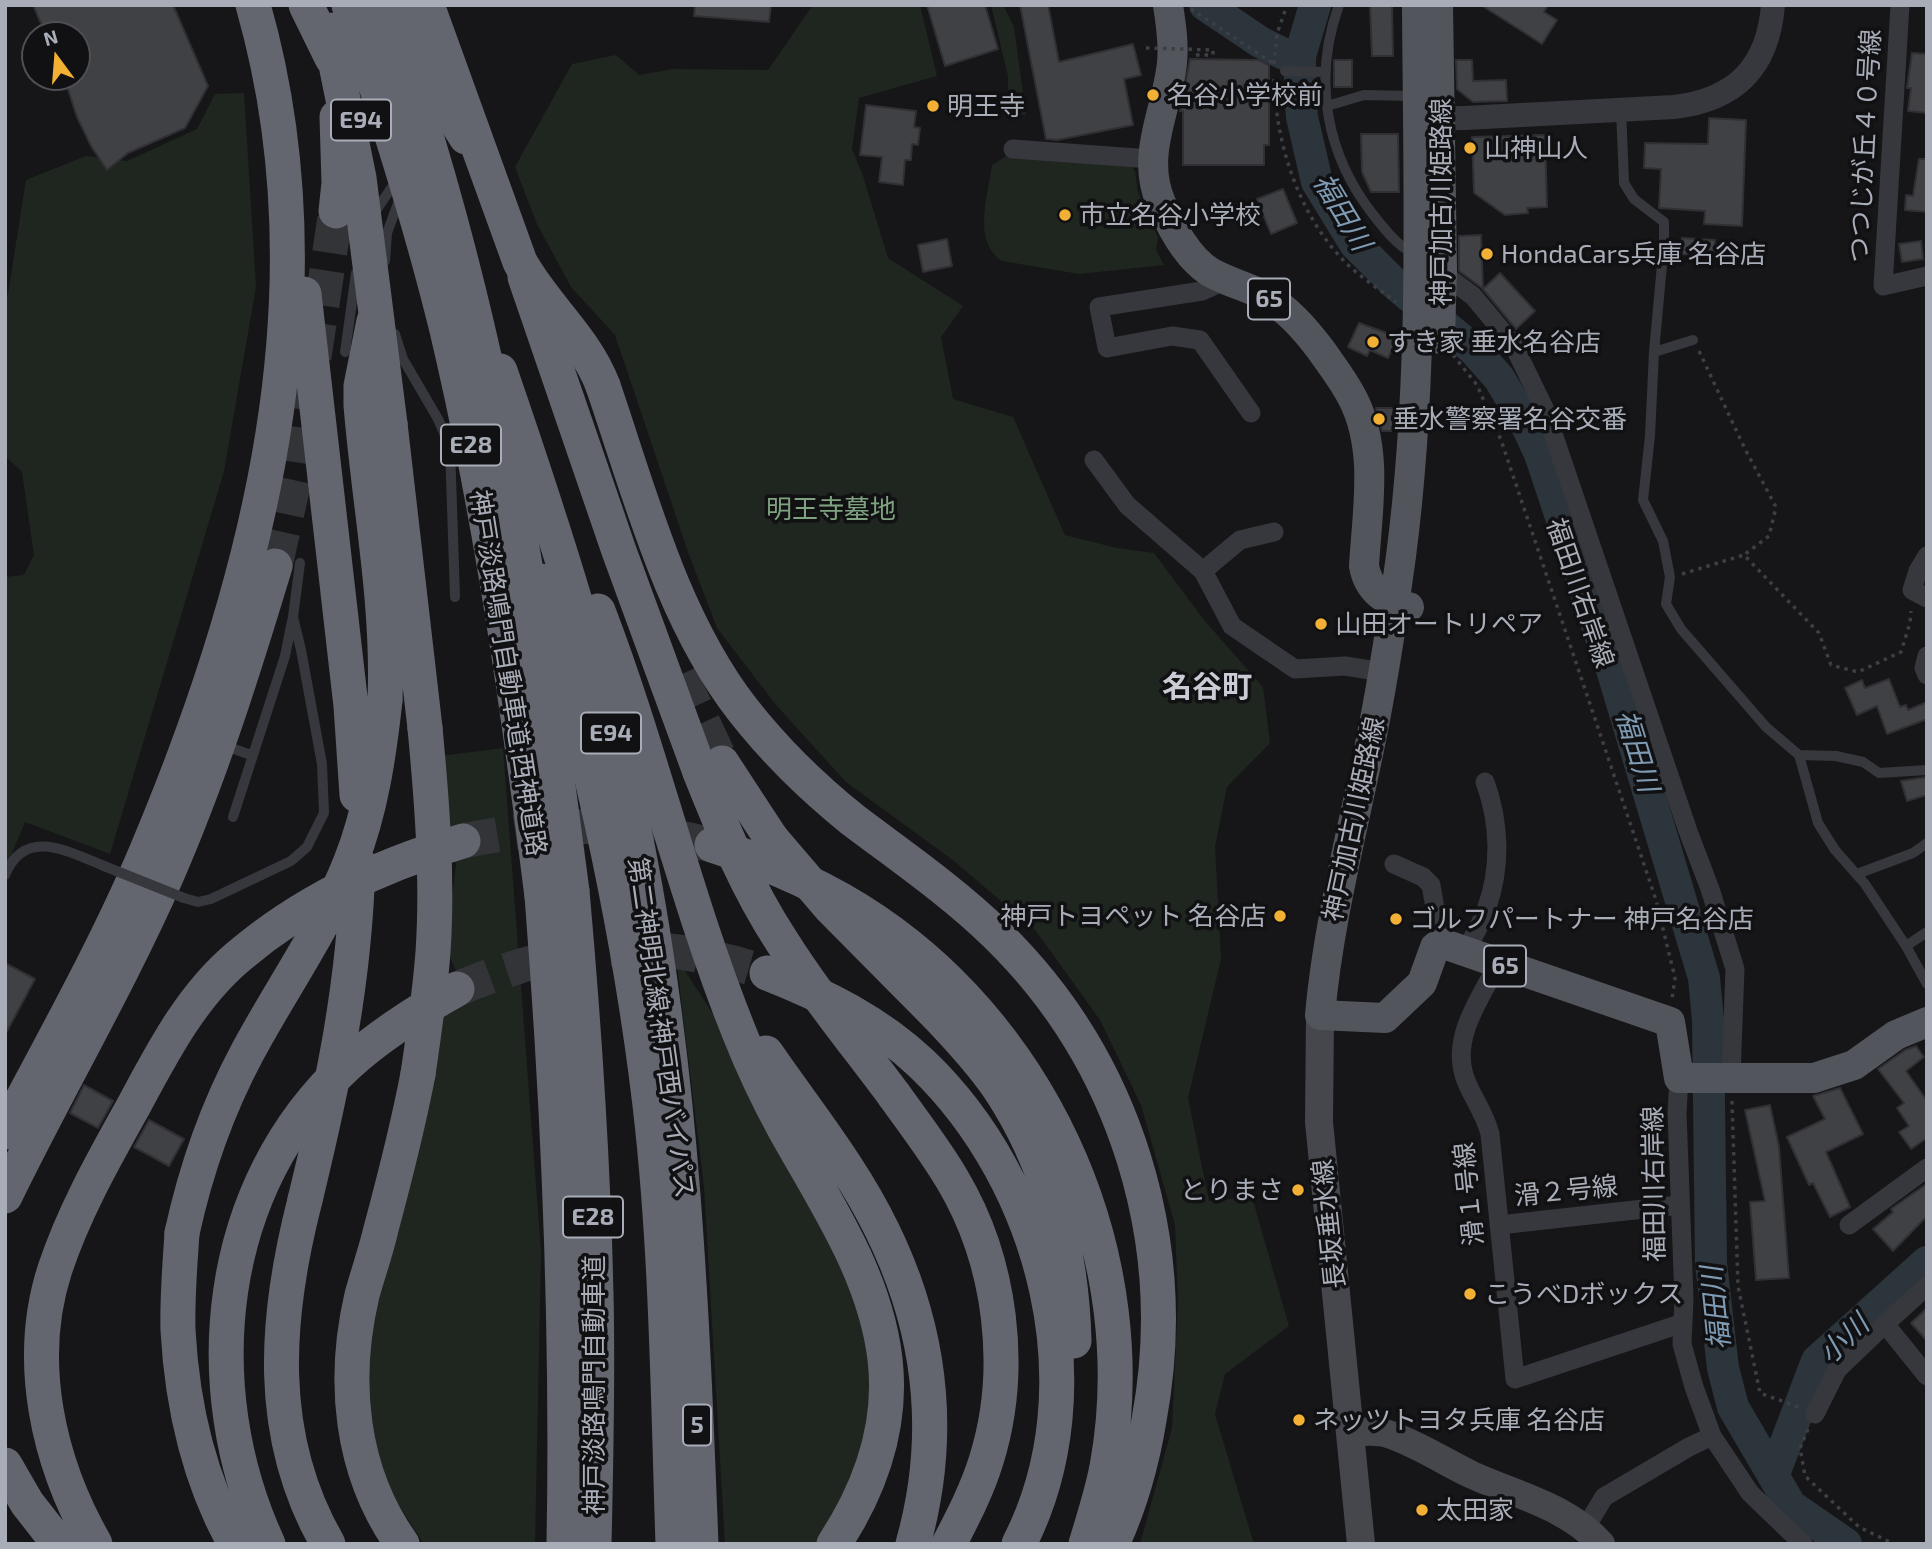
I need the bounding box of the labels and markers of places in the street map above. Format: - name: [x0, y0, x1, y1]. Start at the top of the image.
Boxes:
- place label: 名谷小学校前: [1167, 79, 1323, 111]
- marker: 名谷小学校前: [1145, 87, 1161, 103]
- place label: 明王寺: [947, 90, 1025, 122]
- marker: 明王寺: [925, 98, 941, 114]
- place label: 山神山人: [1484, 132, 1588, 164]
- marker: 山神山人: [1462, 140, 1478, 156]
- place label: 市立名谷小学校: [1079, 199, 1261, 231]
- marker: 市立名谷小学校: [1057, 207, 1073, 223]
- place label: HondaCars兵庫 名谷店: [1501, 238, 1766, 270]
- marker: HondaCars兵庫 名谷店: [1479, 246, 1495, 262]
- place label: すき家 垂水名谷店: [1387, 326, 1601, 358]
- marker: すき家 垂水名谷店: [1365, 334, 1381, 350]
- place label: 垂水警察署名谷交番: [1393, 403, 1627, 435]
- marker: 垂水警察署名谷交番: [1371, 411, 1387, 427]
- place label: 山田オートリペア: [1335, 608, 1543, 640]
- marker: 山田オートリペア: [1313, 616, 1329, 632]
- place label: 神戸トヨペット 名谷店: [1000, 900, 1266, 932]
- place label: ゴルフパートナー 神戸名谷店: [1410, 903, 1754, 935]
- marker: 神戸トヨペット 名谷店: [1272, 908, 1288, 924]
- marker: ゴルフパートナー 神戸名谷店: [1388, 911, 1404, 927]
- place label: とりまさ: [1180, 1174, 1284, 1206]
- marker: とりまさ: [1290, 1182, 1306, 1198]
- place label: こうべDボックス: [1484, 1278, 1683, 1310]
- marker: こうべDボックス: [1462, 1286, 1478, 1302]
- place label: ネッツトヨタ兵庫 名谷店: [1313, 1404, 1605, 1436]
- marker: ネッツトヨタ兵庫 名谷店: [1291, 1412, 1307, 1428]
- place label: 太田家: [1436, 1494, 1514, 1526]
- marker: 太田家: [1414, 1502, 1430, 1518]

